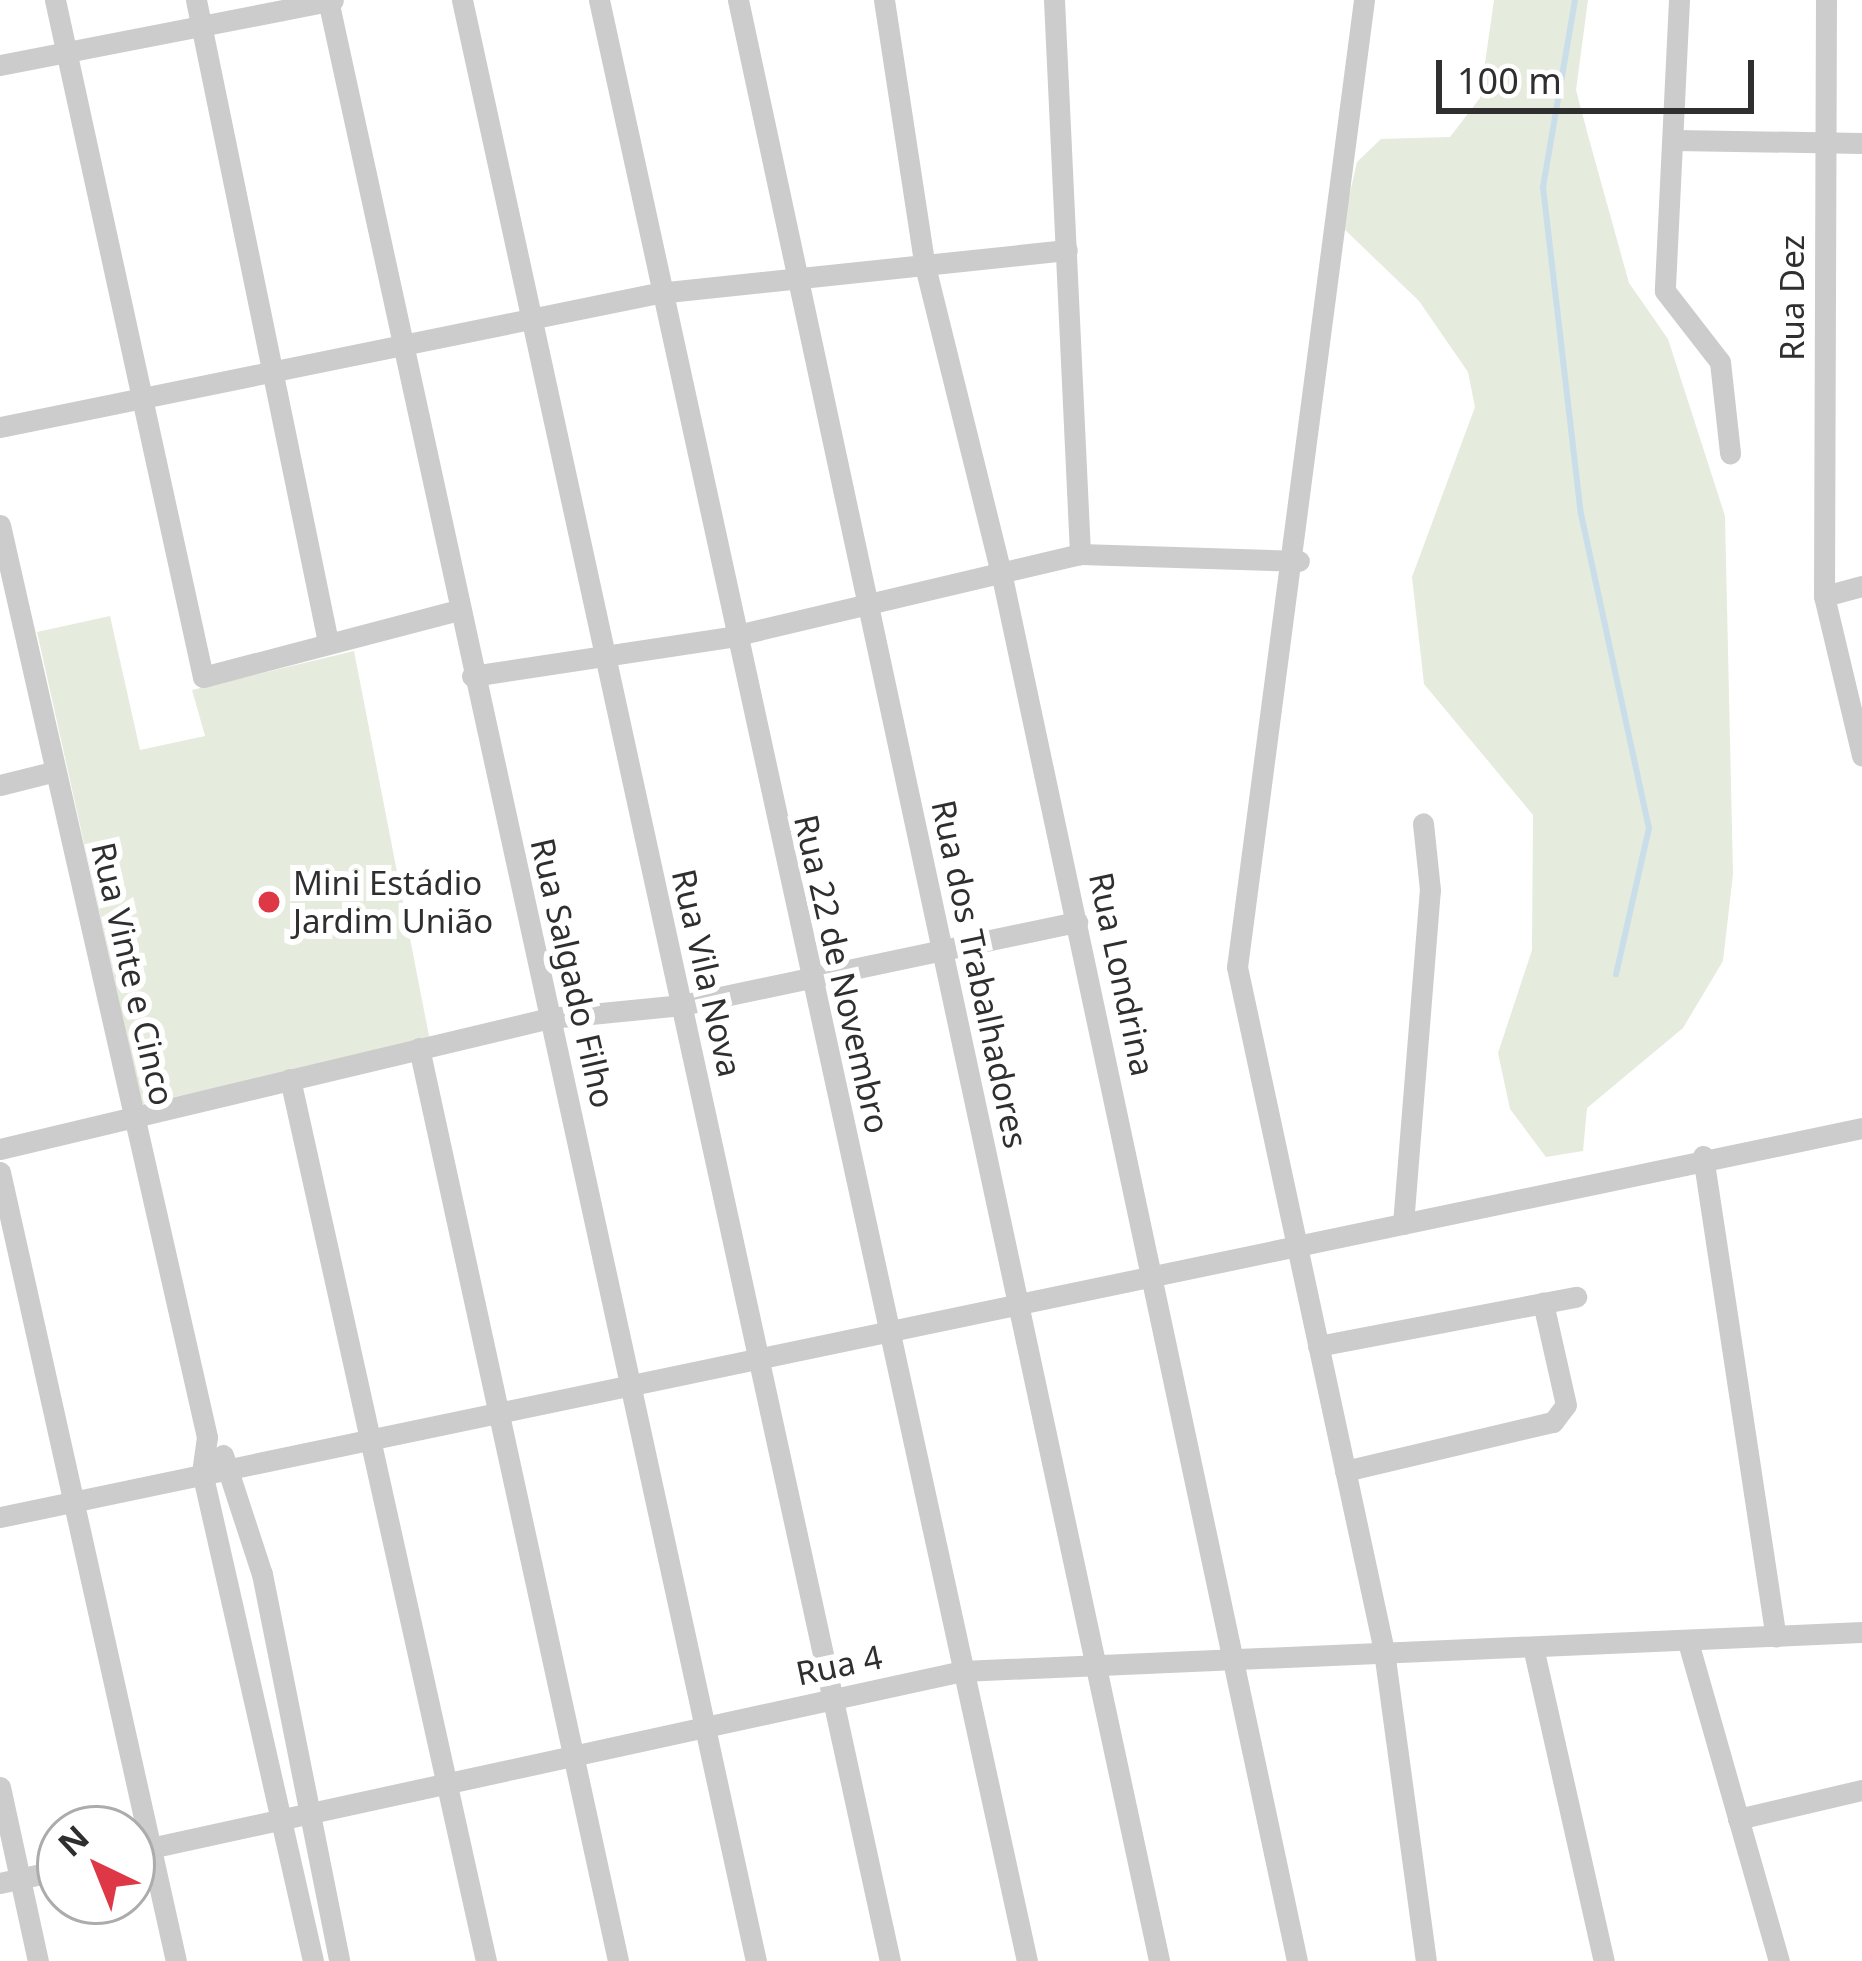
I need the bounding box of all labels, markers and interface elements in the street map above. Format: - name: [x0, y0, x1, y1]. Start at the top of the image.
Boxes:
- scale bar: [1442, 36, 1760, 110]
- text: 100 m: [1457, 56, 1562, 105]
- street label: Rua Dez: [1772, 235, 1812, 361]
- street label: Rua dos Trabalhadores: [924, 796, 1036, 1152]
- street label: Rua 22 de Novembro: [786, 811, 898, 1137]
- street label: Rua Salgado Filho: [523, 834, 623, 1112]
- street label: Rua Vinte e Cinco: [83, 839, 183, 1109]
- place label: Mini Estádio Jardim União: [293, 863, 493, 941]
- street label: Rua Vila Nova: [664, 865, 750, 1081]
- street label: Rua Londrina: [1081, 869, 1163, 1079]
- marker: Mini Estádio Jardim União: [256, 889, 282, 915]
- street label: Rua 4: [792, 1637, 886, 1693]
- north arrow: [36, 1805, 156, 1925]
- text: N: [48, 1815, 98, 1866]

